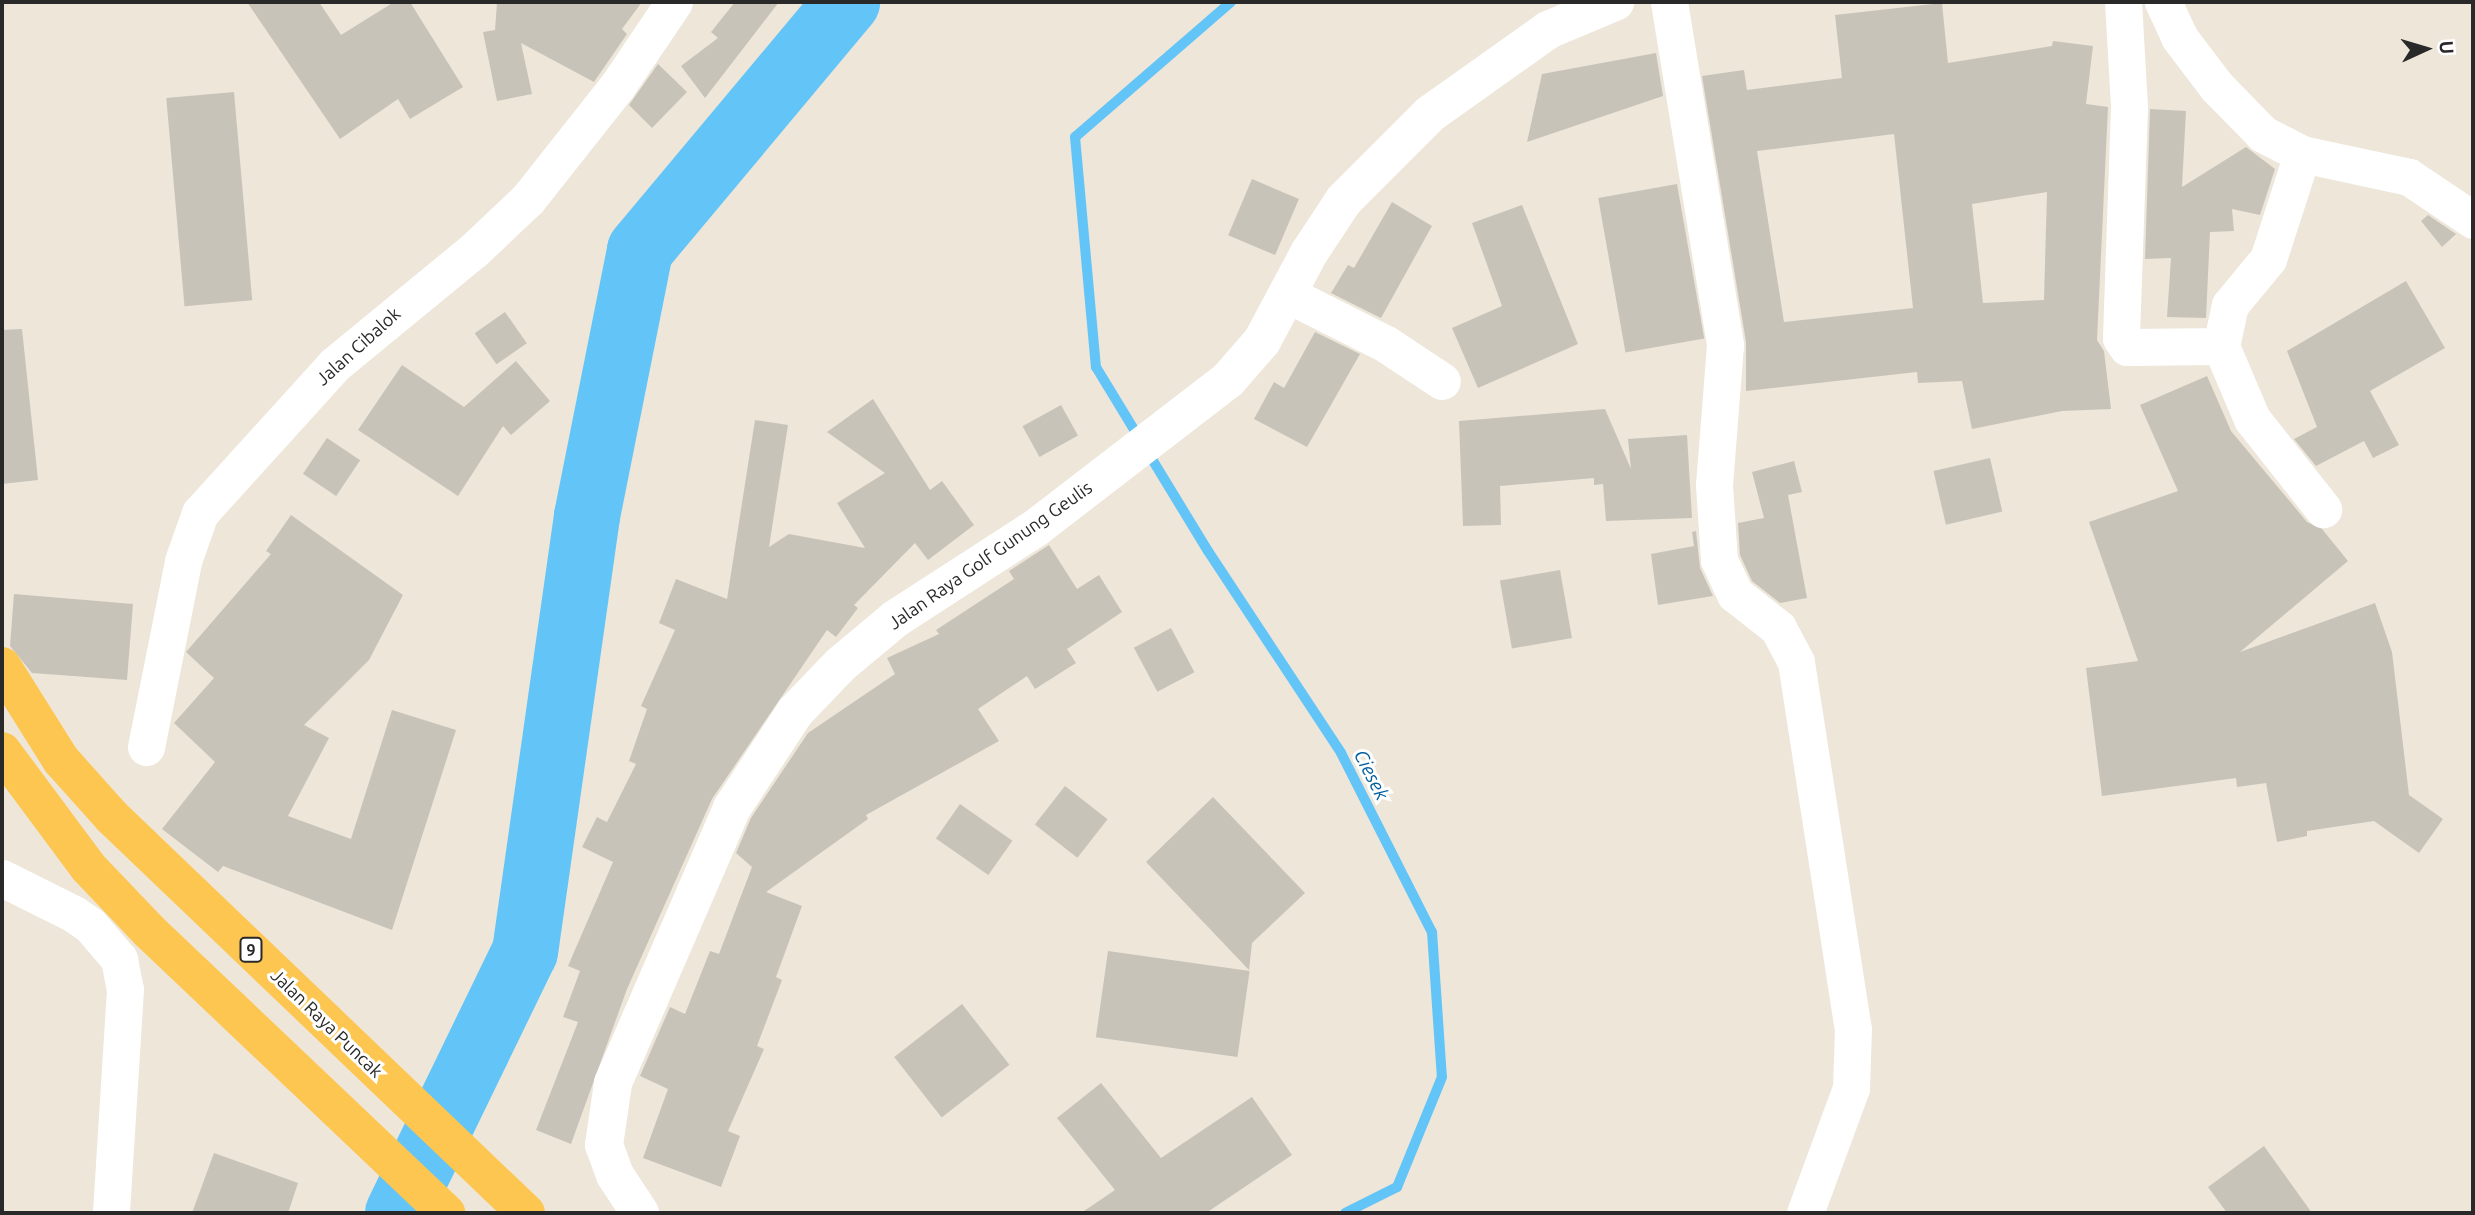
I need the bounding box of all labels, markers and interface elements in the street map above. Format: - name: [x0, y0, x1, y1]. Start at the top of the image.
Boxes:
- north arrow: [2391, 14, 2461, 84]
- text: U: [2436, 40, 2458, 55]
- street label: Jalan Cibalok: [311, 302, 405, 390]
- street label: Jalan Raya Golf Gunung Geulis: [884, 476, 1096, 634]
- water label: Ciesek: [1349, 746, 1393, 804]
- road number: 9: [239, 938, 263, 962]
- street label: Jalan Raya Puncak: [267, 964, 387, 1082]

